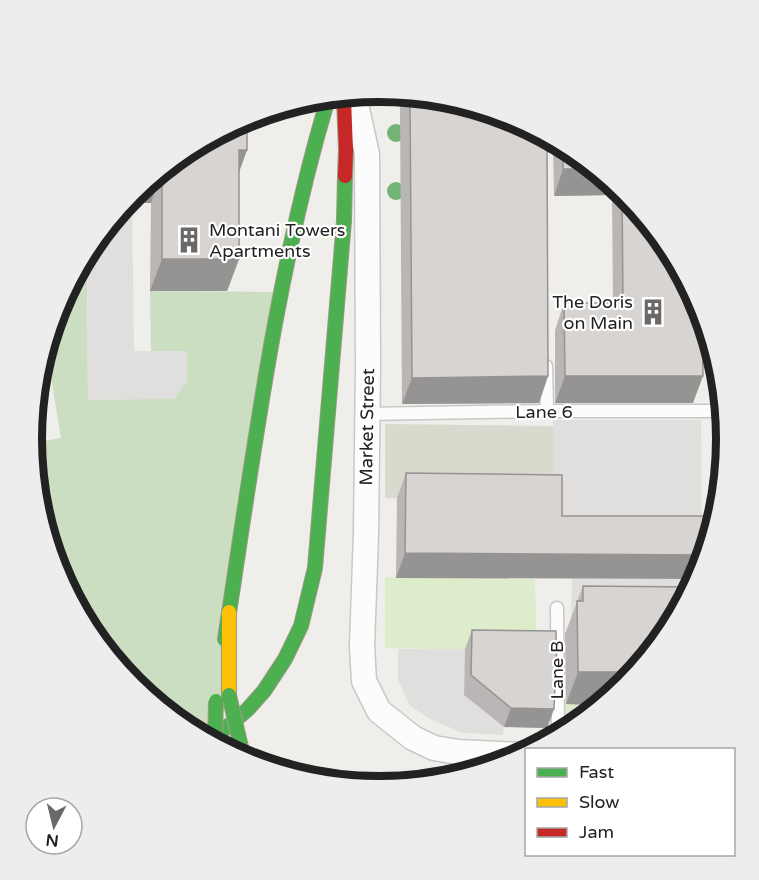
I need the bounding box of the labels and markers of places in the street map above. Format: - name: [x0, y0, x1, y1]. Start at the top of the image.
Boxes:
- place label: Montani Towers Apartments: [209, 219, 345, 262]
- building icon: Montani Towers Apartments: [174, 225, 204, 255]
- place label: The Doris on Main: [552, 291, 633, 334]
- building icon: The Doris on Main: [638, 297, 668, 327]

